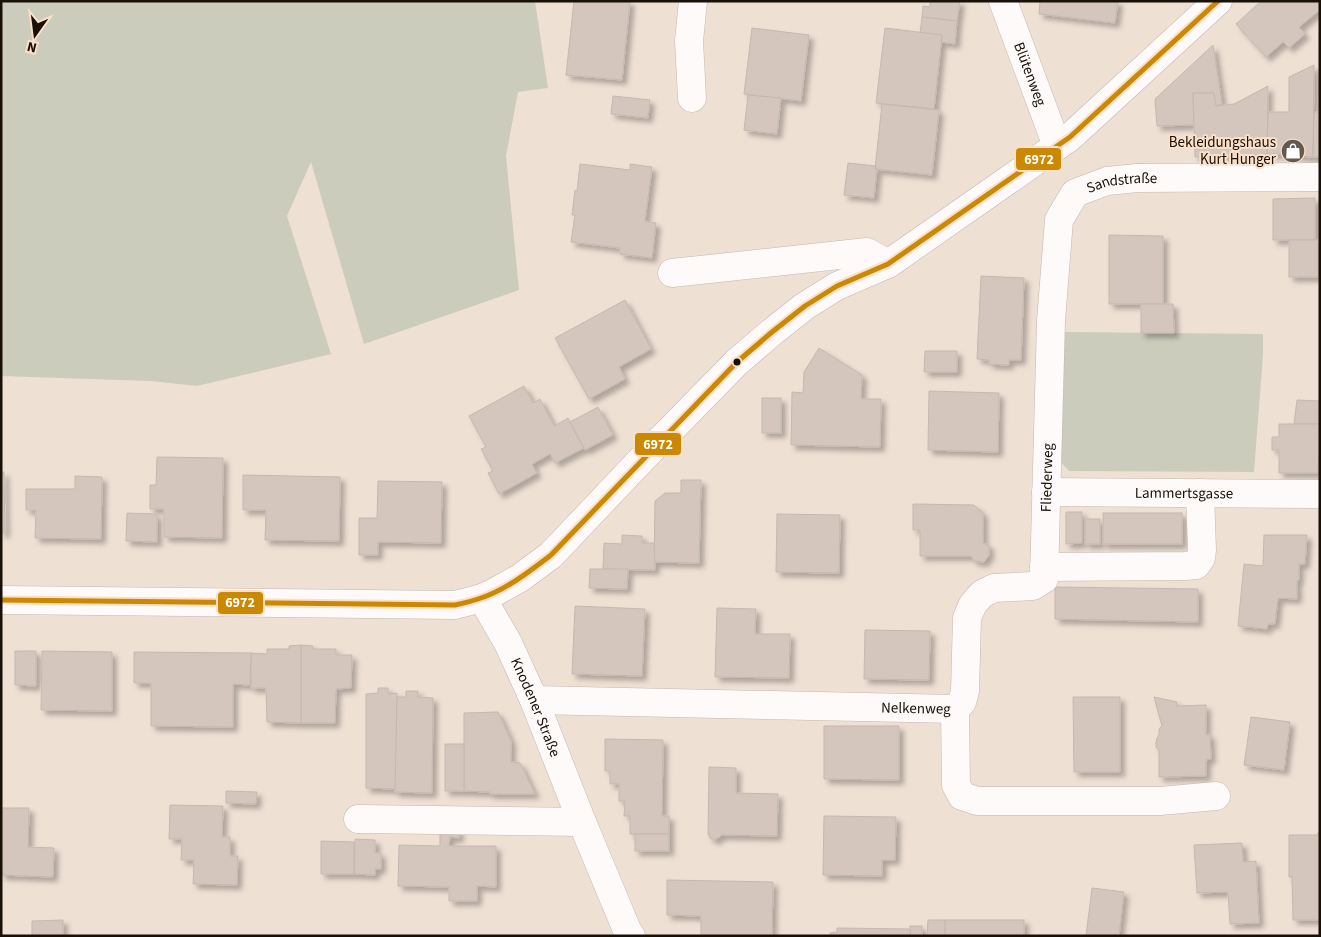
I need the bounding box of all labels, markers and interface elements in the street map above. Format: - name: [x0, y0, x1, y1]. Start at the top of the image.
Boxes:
- north arrow: [10, 10, 60, 60]
- text: N: [25, 36, 39, 57]
- street label: Blütenweg: [1008, 39, 1051, 110]
- place label: Bekleidungshaus Kurt Hunger: [1169, 132, 1277, 170]
- shop icon: Bekleidungshaus Kurt Hunger: [1280, 138, 1306, 164]
- line badge: 6972: [1015, 147, 1062, 171]
- text: 6972: [1024, 150, 1054, 170]
- street label: Sandstraße: [1083, 168, 1157, 199]
- unlabelled marker: [732, 357, 742, 367]
- line badge: 6972: [634, 432, 682, 456]
- text: 6972: [643, 435, 673, 455]
- street label: Fliederweg: [1036, 442, 1059, 512]
- street label: Lammertsgasse: [1135, 483, 1233, 504]
- line badge: 6972: [217, 591, 264, 615]
- text: 6972: [225, 593, 255, 613]
- street label: Knodener Straße: [505, 654, 565, 760]
- street label: Nelkenweg: [881, 697, 951, 720]

